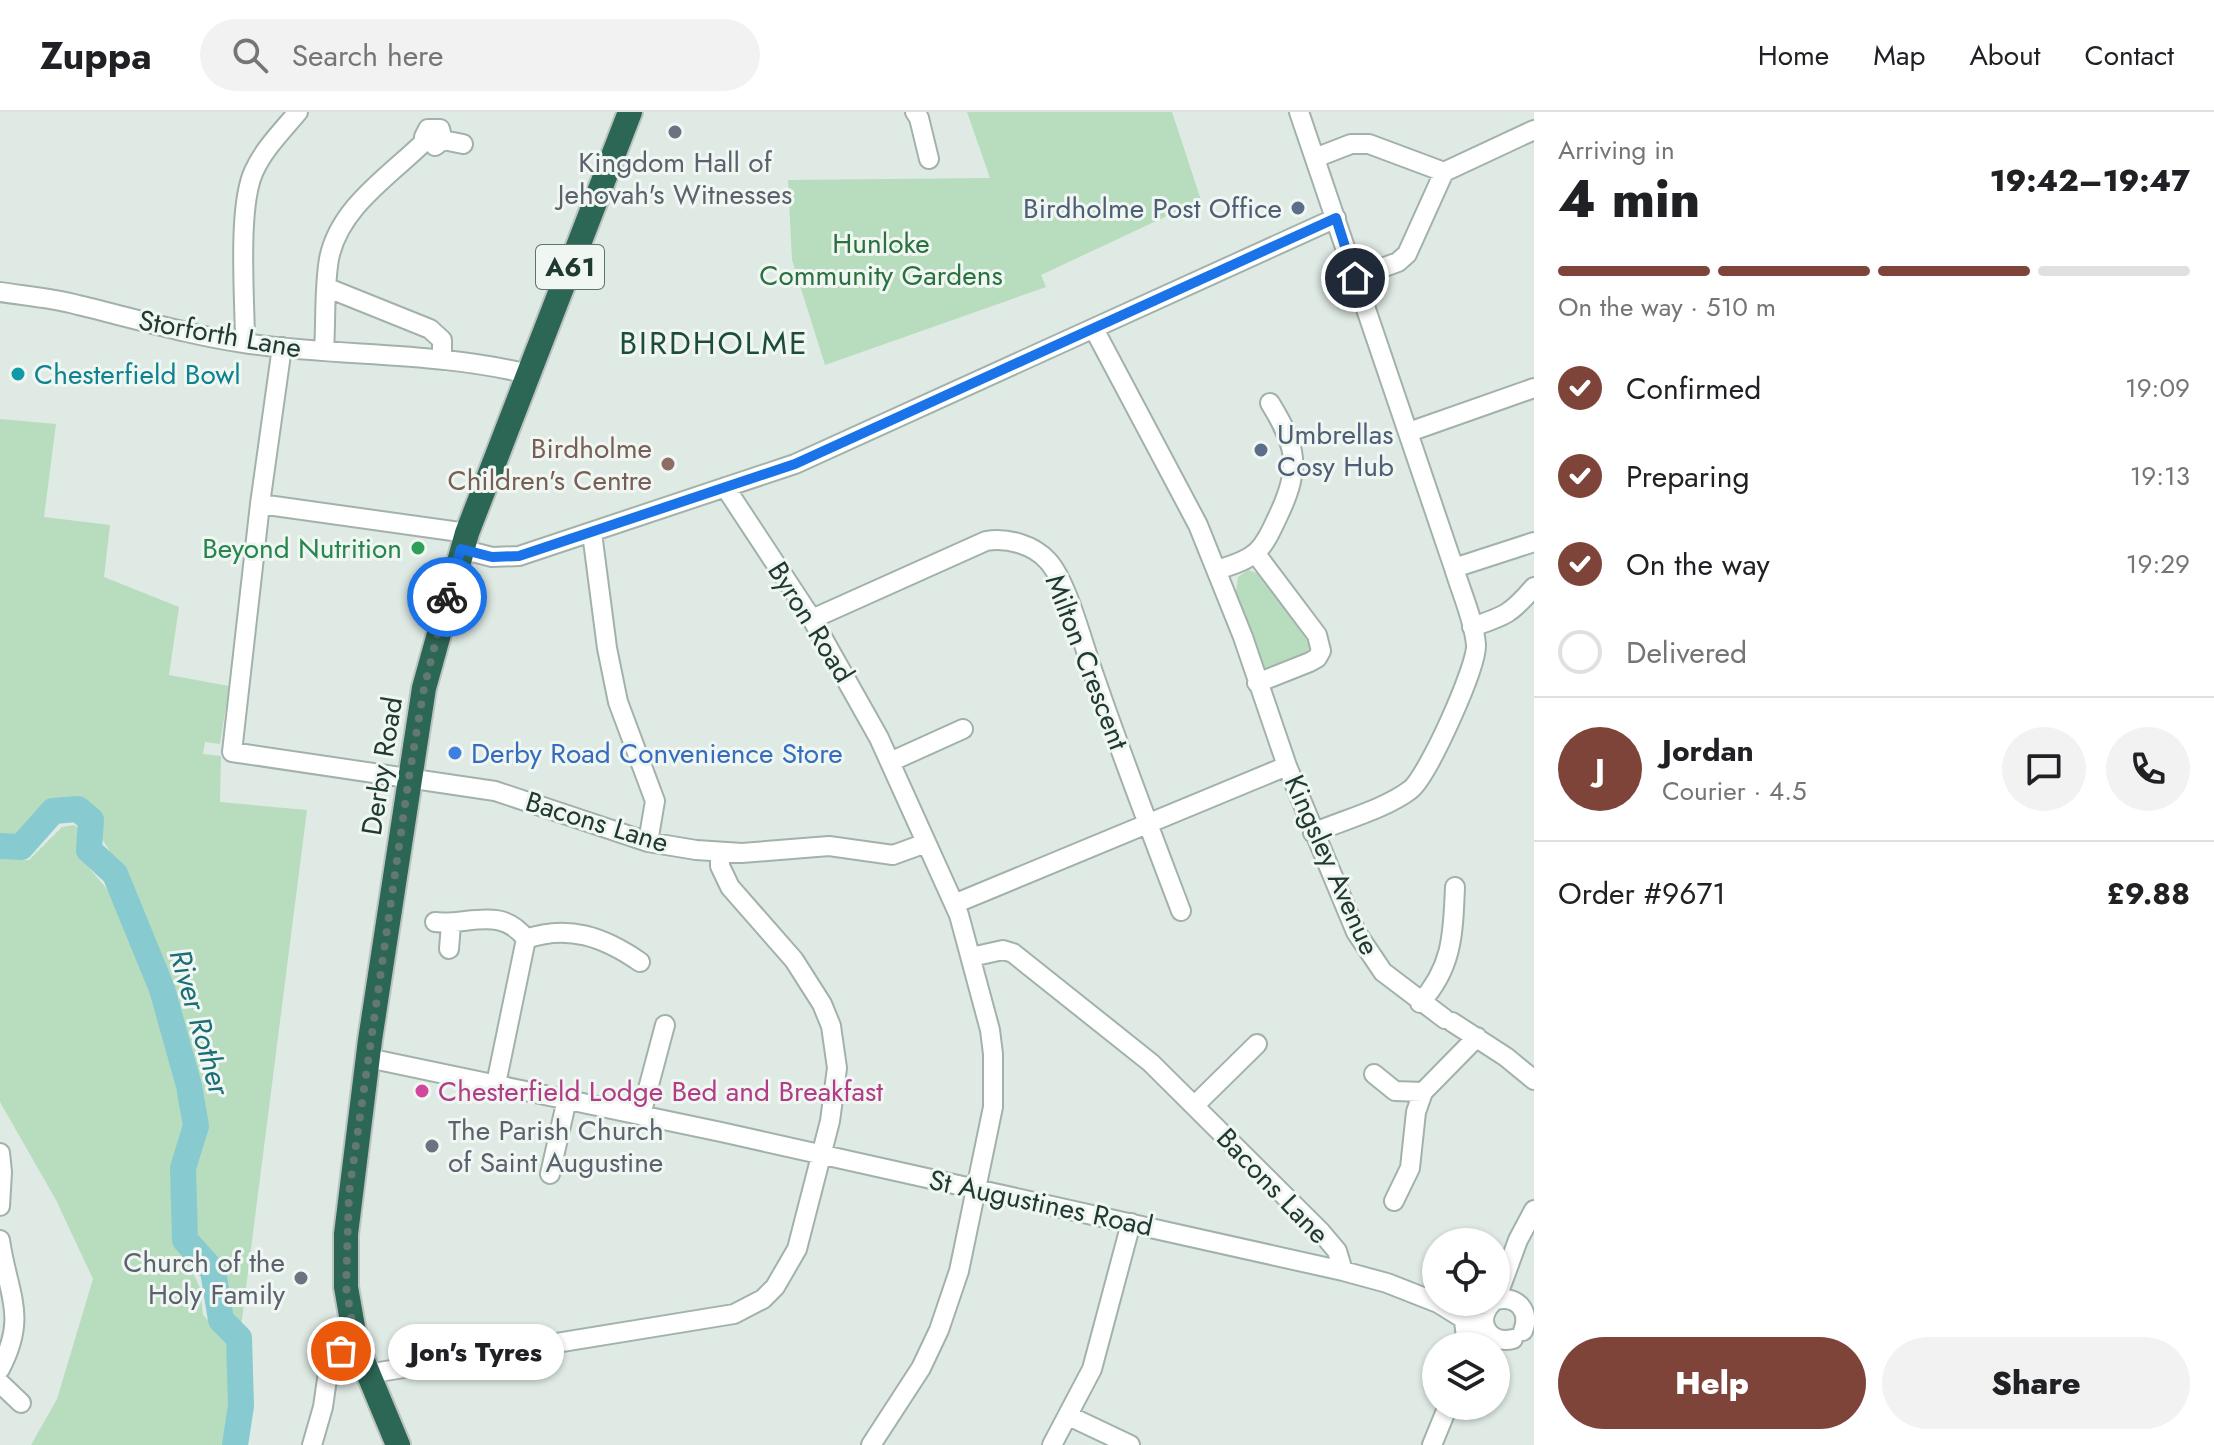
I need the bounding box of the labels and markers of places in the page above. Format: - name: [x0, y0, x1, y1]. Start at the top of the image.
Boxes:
- marker: Kingdom Hall of Jehovah's Witnesses: [666, 123, 684, 141]
- place label: Kingdom Hall of Jehovah's Witnesses: [554, 142, 792, 215]
- place label: Birdholme Post Office: [1023, 188, 1282, 229]
- marker: Birdholme Post Office: [1289, 199, 1307, 217]
- pin: [1321, 244, 1389, 312]
- place label: Chesterfield Bowl: [34, 354, 241, 395]
- marker: Chesterfield Bowl: [9, 365, 27, 383]
- place label: Umbrellas Cosy Hub: [1277, 414, 1394, 487]
- place label: Birdholme Children's Centre: [447, 428, 652, 501]
- marker: Umbrellas Cosy Hub: [1252, 441, 1270, 459]
- marker: Birdholme Children's Centre: [659, 455, 677, 473]
- place label: Beyond Nutrition: [202, 528, 402, 569]
- marker: Beyond Nutrition: [409, 539, 427, 557]
- place label: Derby Road Convenience Store: [471, 733, 843, 774]
- marker: Derby Road Convenience Store: [446, 744, 464, 762]
- place label: Chesterfield Lodge Bed and Breakfast: [438, 1071, 883, 1112]
- marker: Chesterfield Lodge Bed and Breakfast: [413, 1082, 431, 1100]
- place label: The Parish Church of Saint Augustine: [448, 1110, 664, 1183]
- marker: The Parish Church of Saint Augustine: [423, 1137, 441, 1155]
- place label: Church of the Holy Family: [123, 1242, 286, 1315]
- marker: Church of the Holy Family: [292, 1269, 310, 1287]
- pin: [307, 1317, 375, 1385]
- callout: Jon's Tyres: [389, 1323, 565, 1379]

